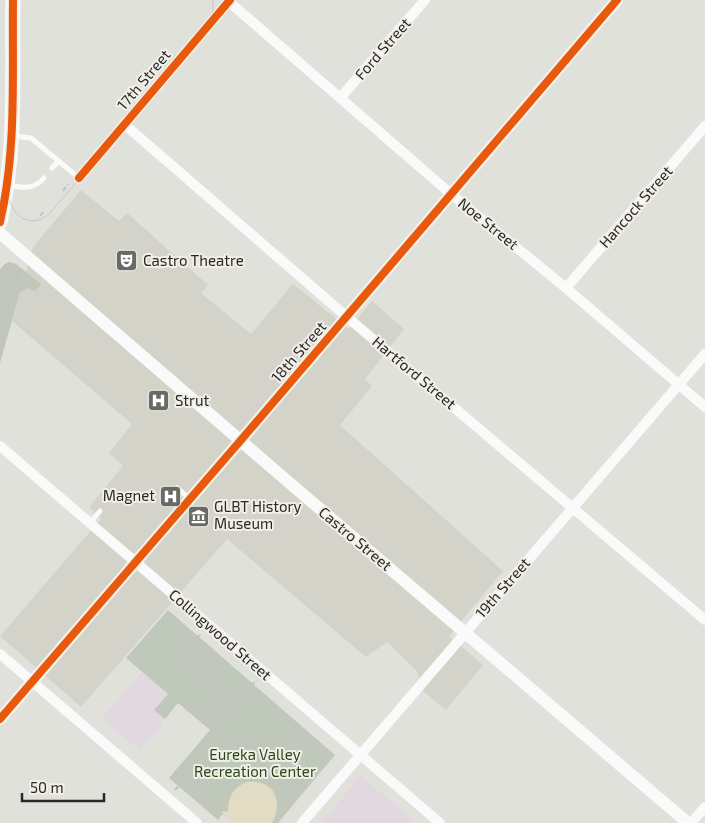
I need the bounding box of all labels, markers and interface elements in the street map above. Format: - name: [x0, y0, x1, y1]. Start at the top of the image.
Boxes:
- street label: Ford Street: [351, 14, 414, 83]
- street label: 17th Street: [113, 45, 174, 113]
- street label: Hancock Street: [595, 162, 676, 251]
- street label: Noe Street: [455, 194, 523, 253]
- theatre icon: Castro Theatre: [115, 249, 139, 273]
- place label: Castro Theatre: [143, 251, 244, 269]
- street label: 18th Street: [267, 317, 330, 385]
- street label: Hartford Street: [369, 332, 460, 413]
- hospital icon: Strut: [147, 389, 171, 413]
- place label: Strut: [175, 391, 210, 409]
- hospital icon: Magnet: [159, 484, 183, 508]
- place label: Magnet: [103, 486, 155, 504]
- place label: GLBT History Museum: [214, 497, 302, 532]
- street label: Castro Street: [316, 503, 396, 574]
- museum icon: GLBT History Museum: [186, 504, 210, 528]
- street label: 19th Street: [471, 553, 534, 621]
- street label: Collingwood Street: [166, 585, 276, 684]
- park label: Eureka Valley Recreation Center: [194, 745, 316, 780]
- scale bar: [22, 770, 105, 802]
- text: 50 m: [30, 778, 64, 796]

